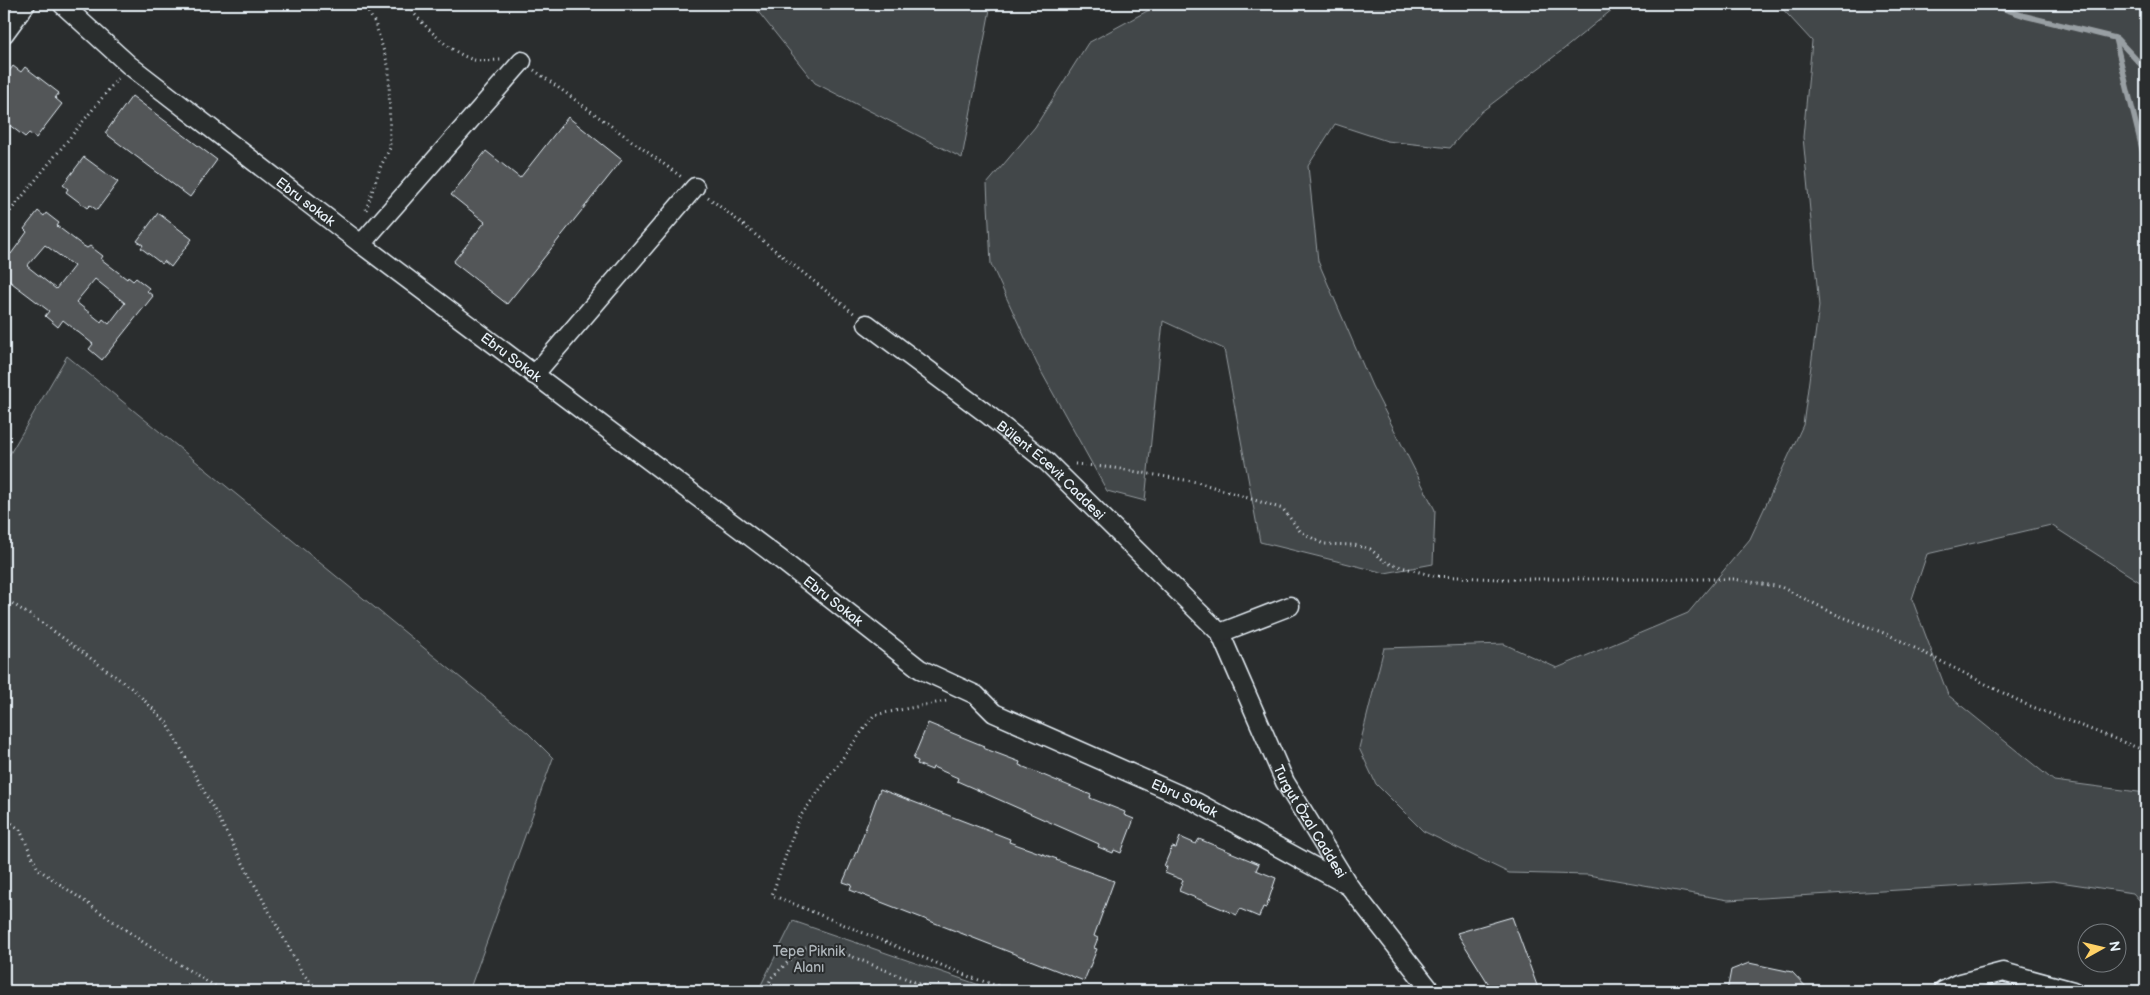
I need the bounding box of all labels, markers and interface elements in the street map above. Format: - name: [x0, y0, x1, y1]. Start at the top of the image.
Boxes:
- street label: Ebru sokak: [273, 174, 339, 230]
- street label: Ebru Sokak: [477, 329, 545, 386]
- street label: Bülent Ecevit Caddesi: [993, 417, 1108, 523]
- street label: Ebru Sokak: [800, 573, 866, 630]
- street label: Turgut Özal Caddesi: [1270, 762, 1350, 881]
- street label: Ebru Sokak: [1149, 775, 1221, 821]
- north arrow: [2078, 922, 2128, 972]
- text: N: [2105, 940, 2124, 953]
- park label: Tepe Piknik Alanı: [773, 943, 845, 976]

